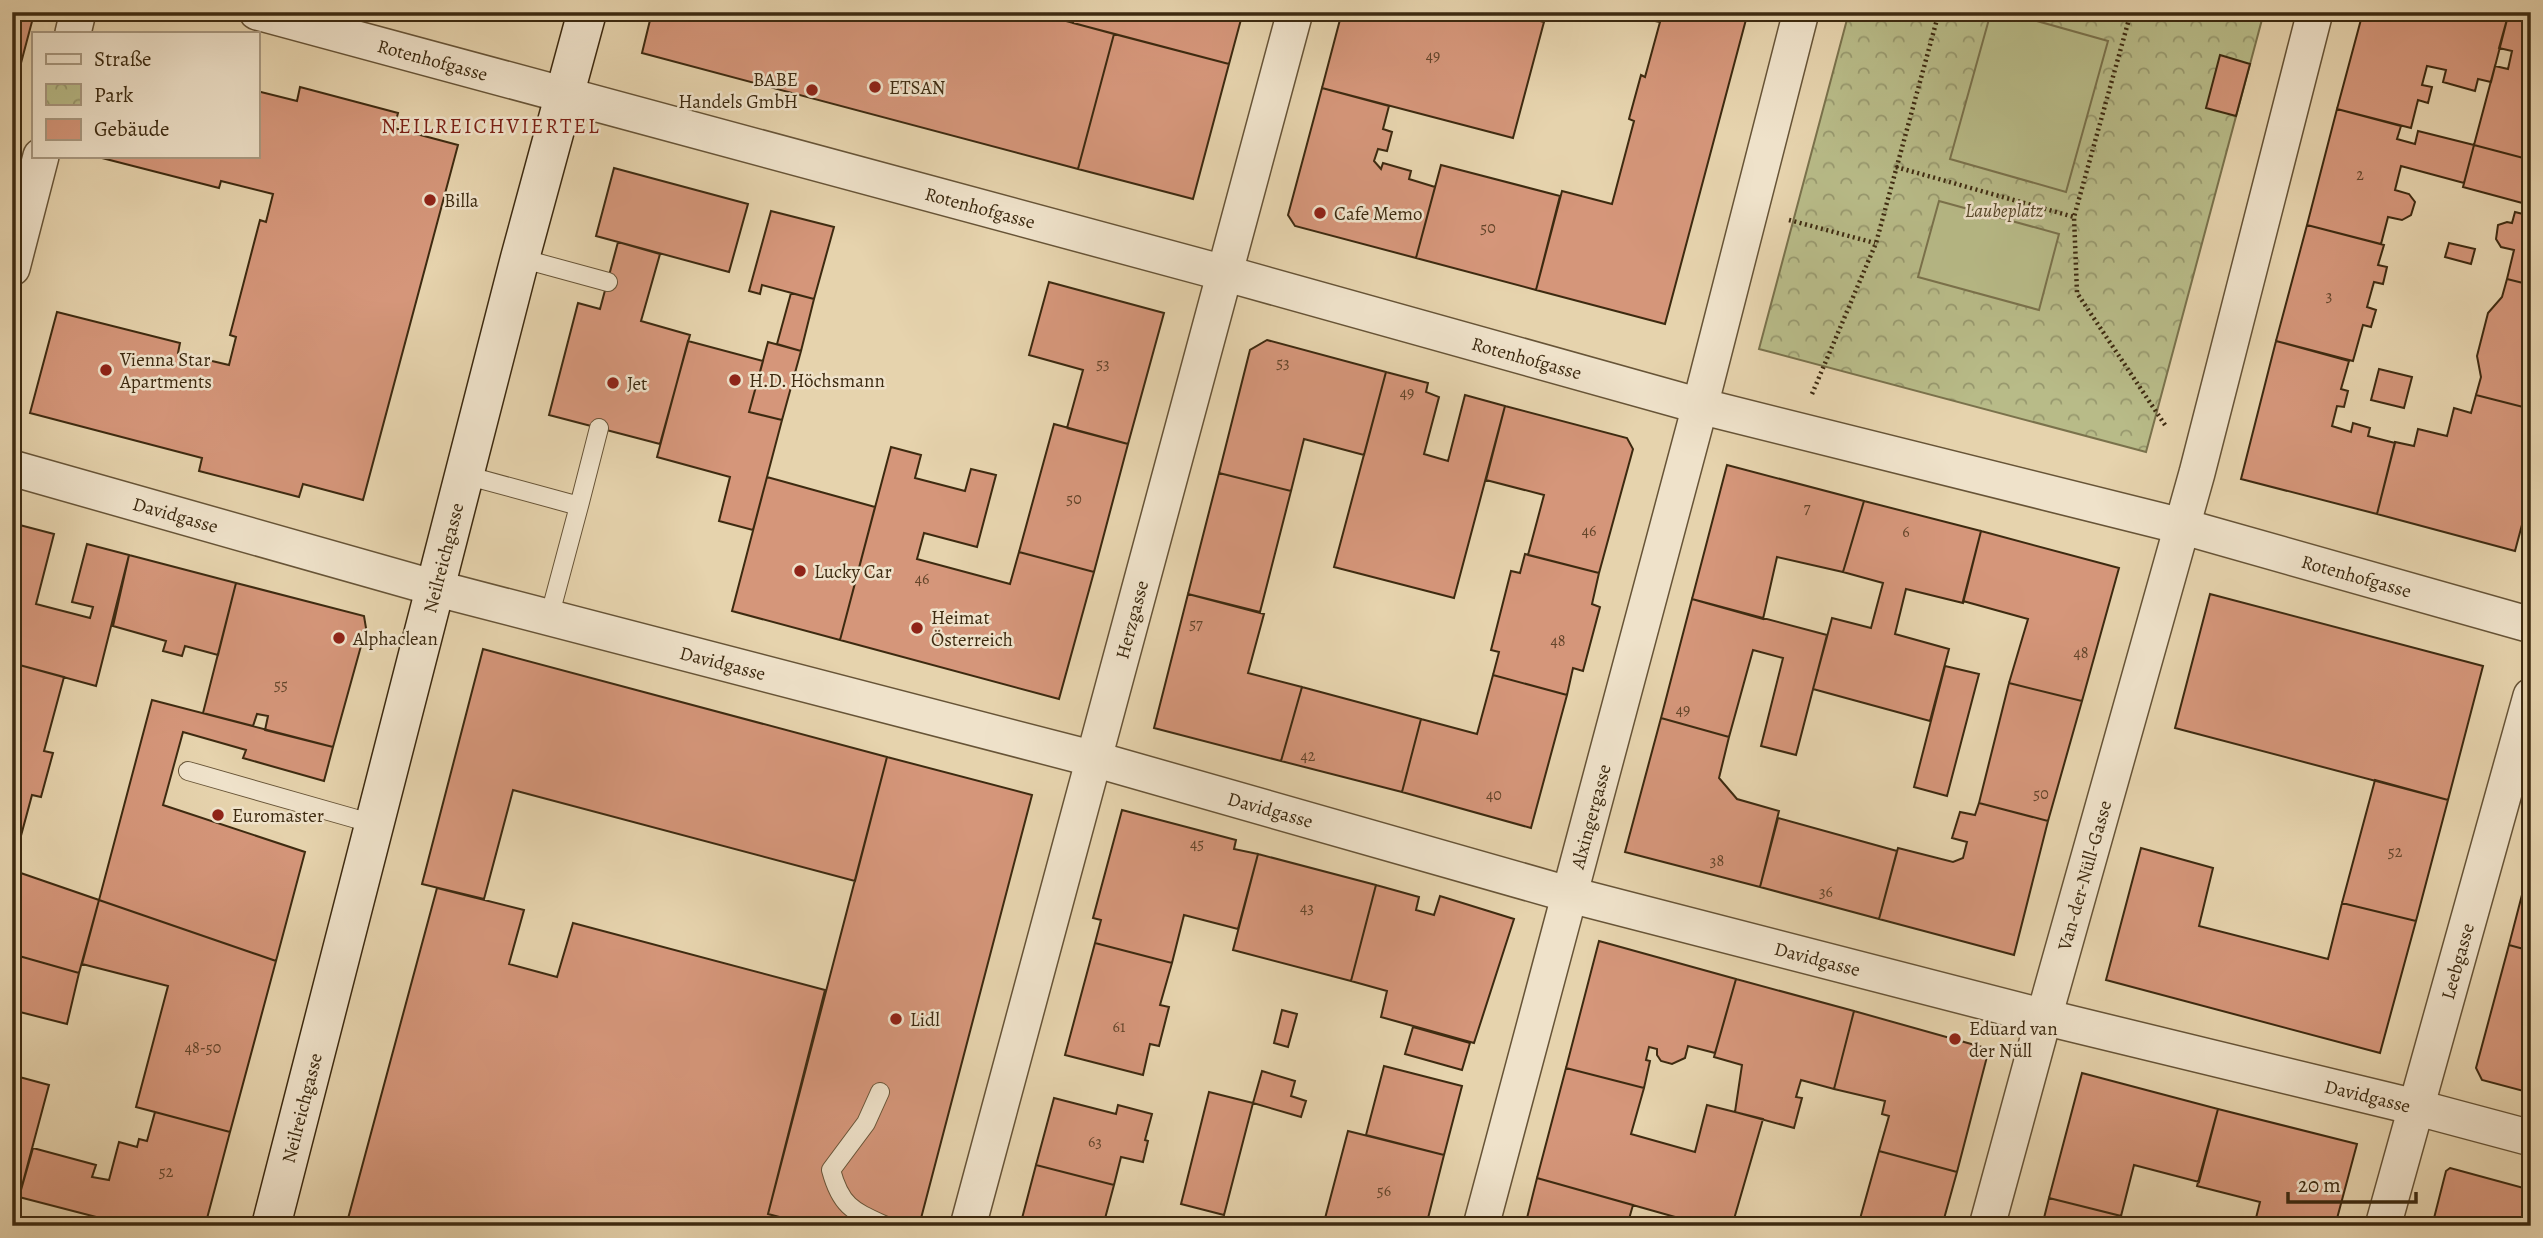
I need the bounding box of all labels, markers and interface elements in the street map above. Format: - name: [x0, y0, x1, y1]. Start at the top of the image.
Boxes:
- legend: [32, 32, 259, 158]
- street label: Rotenhofgasse: [374, 33, 490, 88]
- text: Straße: [94, 45, 152, 73]
- house number: 49: [1426, 45, 1440, 67]
- place label: BABE Handels GmbH: [678, 67, 798, 115]
- place label: ETSAN: [889, 75, 946, 101]
- marker: ETSAN: [867, 79, 883, 95]
- text: Park: [94, 81, 134, 109]
- marker: BABE Handels GmbH: [804, 82, 820, 98]
- district label: NEILREICHVIERTEL: [381, 112, 601, 140]
- text: Gebäude: [94, 115, 170, 143]
- house number: 2: [2356, 164, 2364, 186]
- street label: Rotenhofgasse: [922, 181, 1038, 235]
- place label: Billa: [444, 188, 479, 214]
- marker: Billa: [422, 192, 438, 208]
- park label: Laubeplatz: [1965, 198, 2043, 224]
- place label: Cafe Memo: [1334, 201, 1422, 227]
- marker: Cafe Memo: [1312, 205, 1328, 221]
- house number: 50: [1480, 217, 1496, 239]
- house number: 3: [2326, 285, 2332, 307]
- street label: Rotenhofgasse: [1469, 331, 1585, 386]
- place label: Vienna Star Apartments: [119, 347, 212, 395]
- house number: 53: [1276, 352, 1290, 374]
- house number: 53: [1096, 353, 1110, 375]
- marker: Vienna Star Apartments: [98, 362, 114, 378]
- place label: H.D. Höchsmann: [749, 368, 885, 394]
- place label: Jet: [627, 371, 647, 397]
- marker: H.D. Höchsmann: [727, 372, 743, 388]
- marker: Jet: [605, 375, 621, 391]
- house number: 49: [1400, 382, 1414, 404]
- house number: 50: [1066, 488, 1082, 510]
- street label: Davidgasse: [129, 491, 221, 540]
- house number: 7: [1804, 497, 1811, 519]
- street label: Neilreichgasse: [417, 500, 471, 616]
- house number: 46: [1582, 520, 1596, 542]
- house number: 6: [1902, 521, 1910, 543]
- street label: Rotenhofgasse: [2298, 549, 2414, 605]
- place label: Lucky Car: [814, 559, 892, 585]
- marker: Lucky Car: [792, 563, 808, 579]
- house number: 46: [915, 568, 929, 590]
- street label: Herzgasse: [1109, 578, 1155, 662]
- place label: Heimat Österreich: [931, 605, 1013, 653]
- house number: 57: [1189, 613, 1203, 635]
- marker: Heimat Österreich: [909, 620, 925, 636]
- place label: Alphaclean: [352, 626, 438, 652]
- marker: Alphaclean: [331, 630, 347, 646]
- house number: 48: [1550, 630, 1566, 652]
- street label: Davidgasse: [677, 640, 768, 687]
- house number: 48: [2073, 642, 2089, 664]
- house number: 55: [274, 674, 288, 696]
- house number: 49: [1676, 699, 1690, 721]
- house number: 42: [1301, 745, 1316, 767]
- street label: Alxingergasse: [1565, 761, 1618, 873]
- house number: 50: [2033, 783, 2049, 805]
- house number: 40: [1486, 784, 1502, 806]
- street label: Davidgasse: [1224, 786, 1316, 835]
- street label: Van-der-Nüll-Gasse: [2051, 798, 2118, 954]
- place label: Euromaster: [232, 803, 324, 829]
- marker: Euromaster: [210, 807, 226, 823]
- house number: 45: [1190, 833, 1204, 855]
- house number: 52: [2388, 841, 2403, 863]
- house number: 38: [1710, 850, 1724, 872]
- house number: 36: [1819, 881, 1833, 903]
- house number: 43: [1300, 897, 1314, 919]
- street label: Leebgasse: [2435, 920, 2481, 1003]
- street label: Davidgasse: [1771, 936, 1863, 983]
- place label: Lidl: [910, 1007, 940, 1033]
- marker: Lidl: [888, 1011, 904, 1027]
- house number: 61: [1113, 1016, 1126, 1038]
- place label: Eduard van der Nüll: [1969, 1016, 2058, 1064]
- marker: Eduard van der Nüll: [1947, 1031, 1963, 1047]
- house number: 48-50: [185, 1037, 221, 1059]
- street label: Neilreichgasse: [276, 1050, 329, 1166]
- street label: Davidgasse: [2322, 1073, 2413, 1119]
- house number: 63: [1088, 1131, 1102, 1153]
- house number: 52: [159, 1161, 174, 1183]
- scale bar: [2288, 1161, 2415, 1205]
- text: 20 m: [2298, 1171, 2341, 1199]
- house number: 56: [1377, 1180, 1391, 1202]

